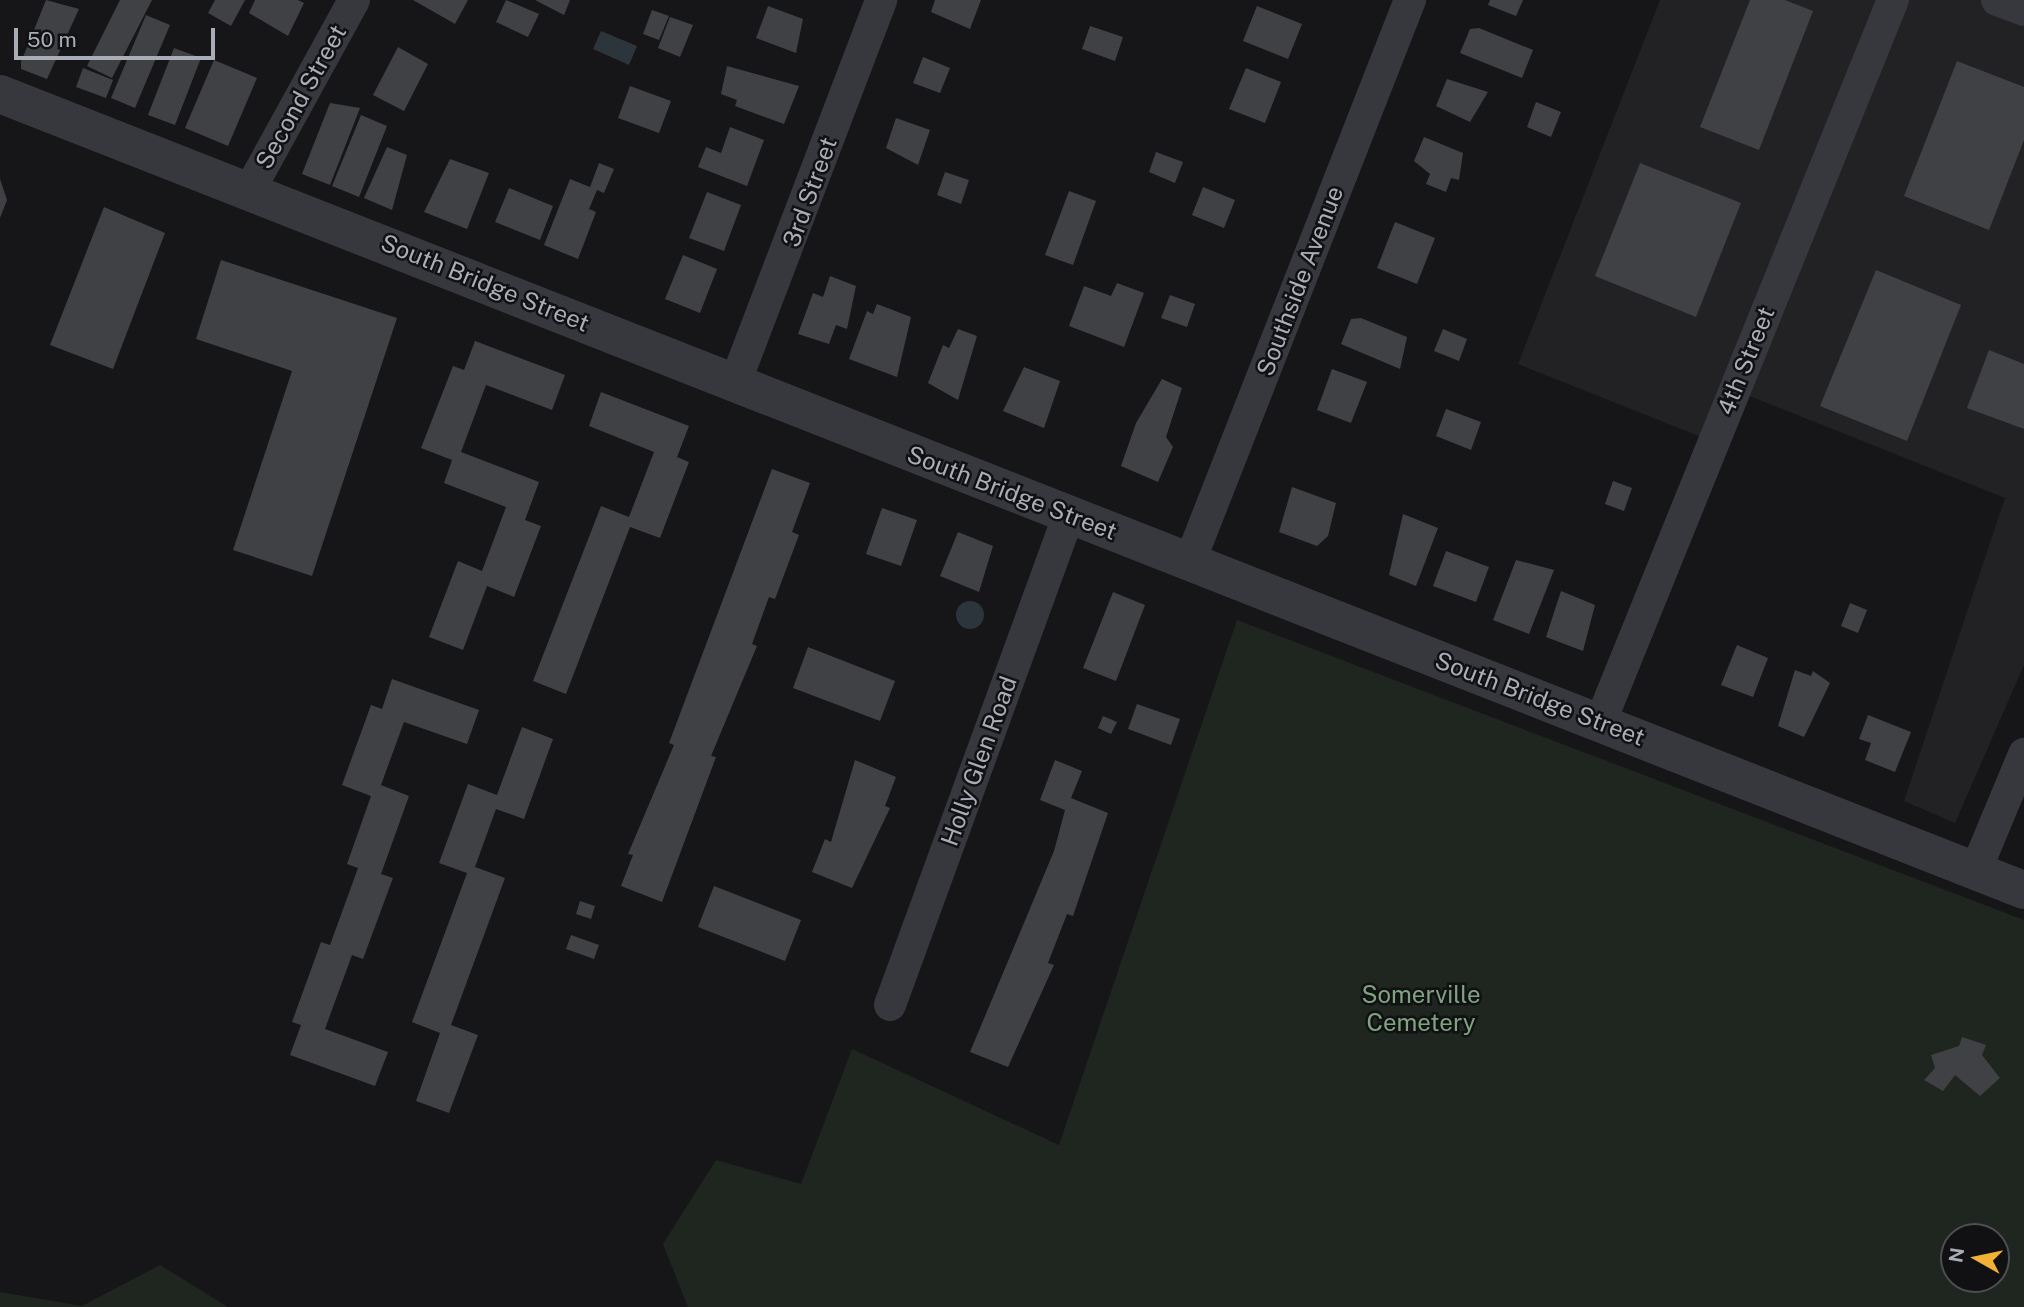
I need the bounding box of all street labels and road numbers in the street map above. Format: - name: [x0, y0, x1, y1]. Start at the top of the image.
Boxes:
- street label: Second Street: [250, 20, 352, 174]
- street label: 3rd Street: [777, 133, 843, 251]
- street label: Southside Avenue: [1251, 182, 1349, 380]
- street label: South Bridge Street: [377, 228, 593, 338]
- street label: 4th Street: [1711, 303, 1781, 419]
- street label: South Bridge Street: [903, 440, 1121, 546]
- street label: South Bridge Street: [1431, 646, 1649, 752]
- street label: Holly Glen Road: [935, 672, 1023, 850]

